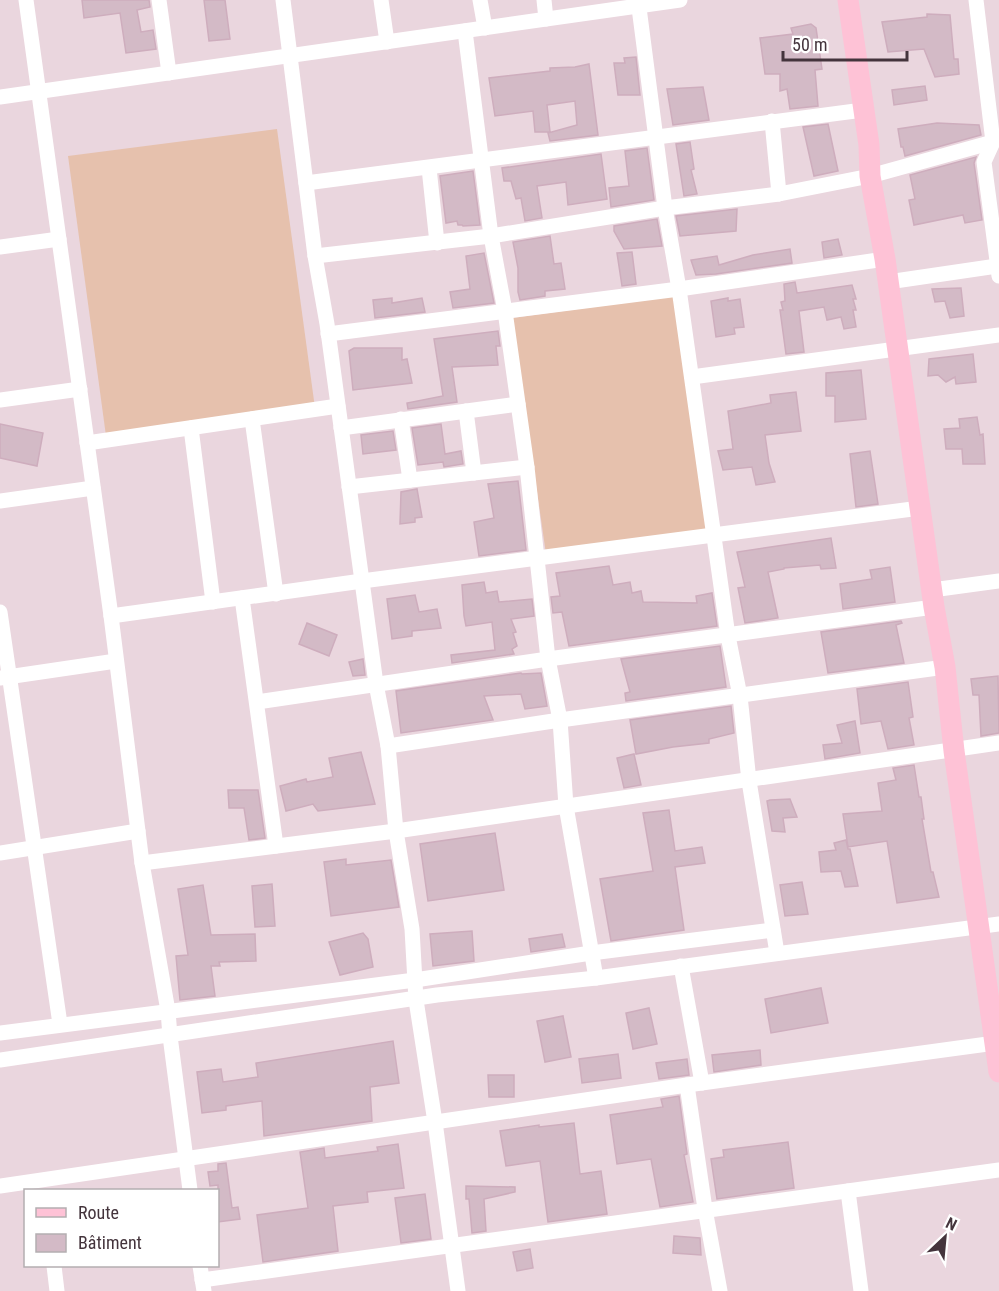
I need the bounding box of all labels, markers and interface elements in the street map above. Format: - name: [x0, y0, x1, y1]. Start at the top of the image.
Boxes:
- scale bar: [783, 24, 908, 62]
- text: 50 m: [792, 34, 827, 55]
- legend: [24, 1189, 219, 1267]
- text: Route: [78, 1202, 119, 1223]
- north arrow: [915, 1207, 975, 1267]
- text: N: [943, 1213, 960, 1235]
- text: Bâtiment: [78, 1232, 142, 1253]

